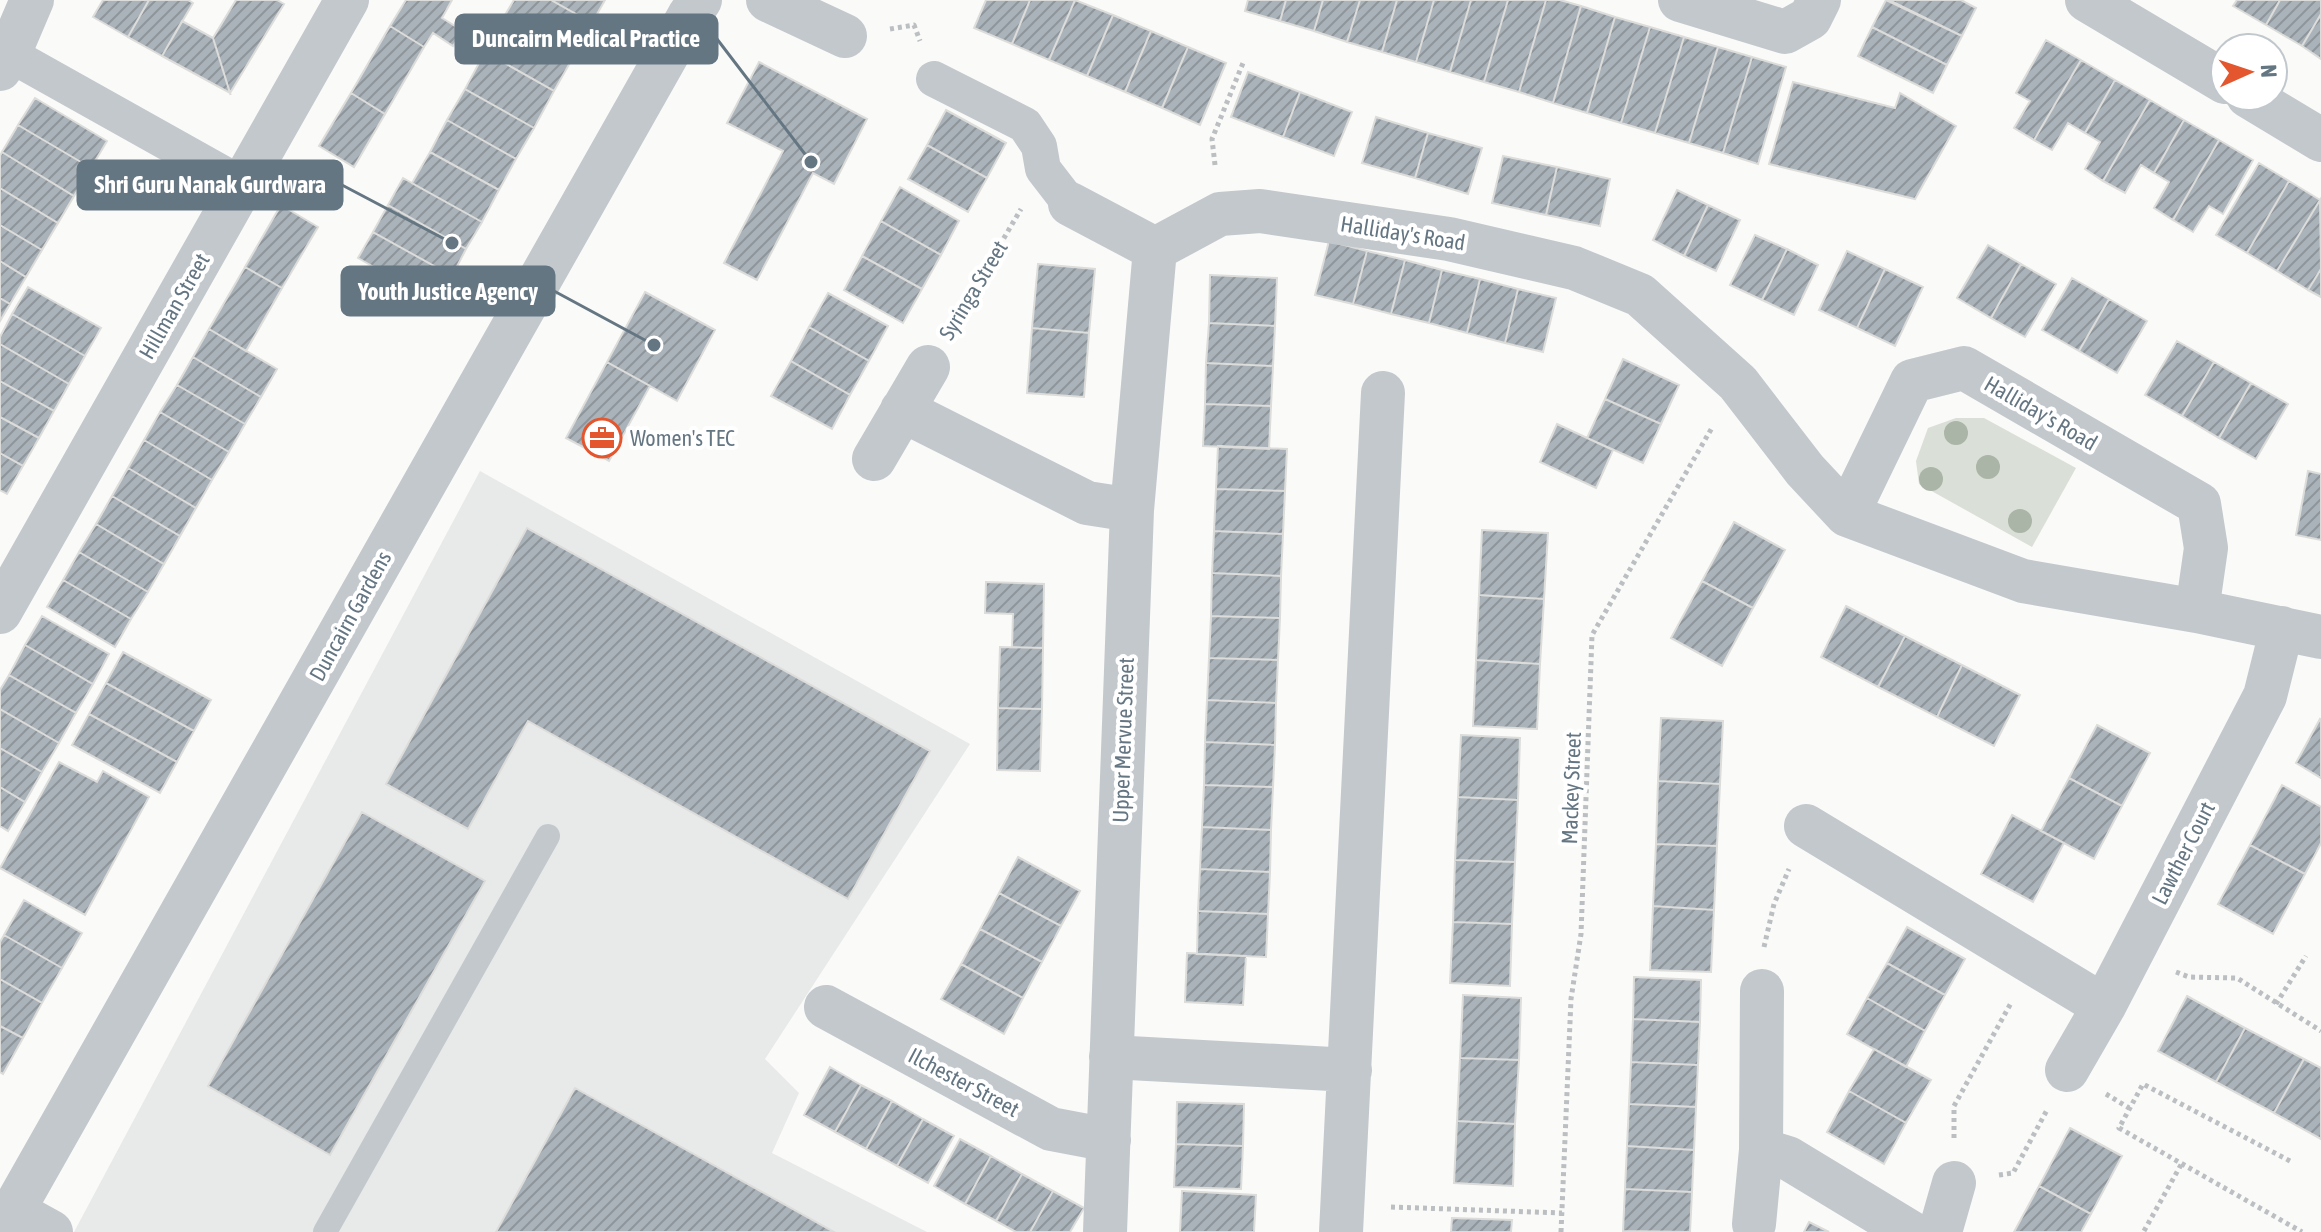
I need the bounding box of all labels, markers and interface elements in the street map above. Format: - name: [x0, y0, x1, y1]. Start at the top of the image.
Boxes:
- callout: Duncairn Medical Practice: [456, 15, 717, 63]
- text: Duncairn Medical Practice: [472, 25, 700, 52]
- north arrow: [2209, 32, 2289, 112]
- text: N: [2256, 64, 2282, 78]
- callout: Shri Guru Nanak Gurdwara: [78, 161, 342, 209]
- text: Shri Guru Nanak Gurdwara: [94, 171, 326, 198]
- street label: Halliday's Road: [1339, 210, 1467, 256]
- street label: Syringa Street: [933, 236, 1013, 344]
- street label: Hillman Street: [133, 249, 215, 363]
- callout: Youth Justice Agency: [342, 267, 554, 315]
- text: Youth Justice Agency: [357, 278, 538, 305]
- street label: Halliday's Road: [1980, 370, 2102, 456]
- office icon: Women's TEC: [581, 417, 623, 459]
- place label: Women's TEC: [630, 425, 735, 451]
- street label: Duncairn Gardens: [304, 546, 396, 685]
- street label: Upper Mervue Street: [1107, 657, 1139, 823]
- street label: Mackey Street: [1556, 731, 1586, 845]
- street label: Lawther Court: [2146, 797, 2220, 909]
- street label: Ilchester Street: [904, 1042, 1024, 1122]

